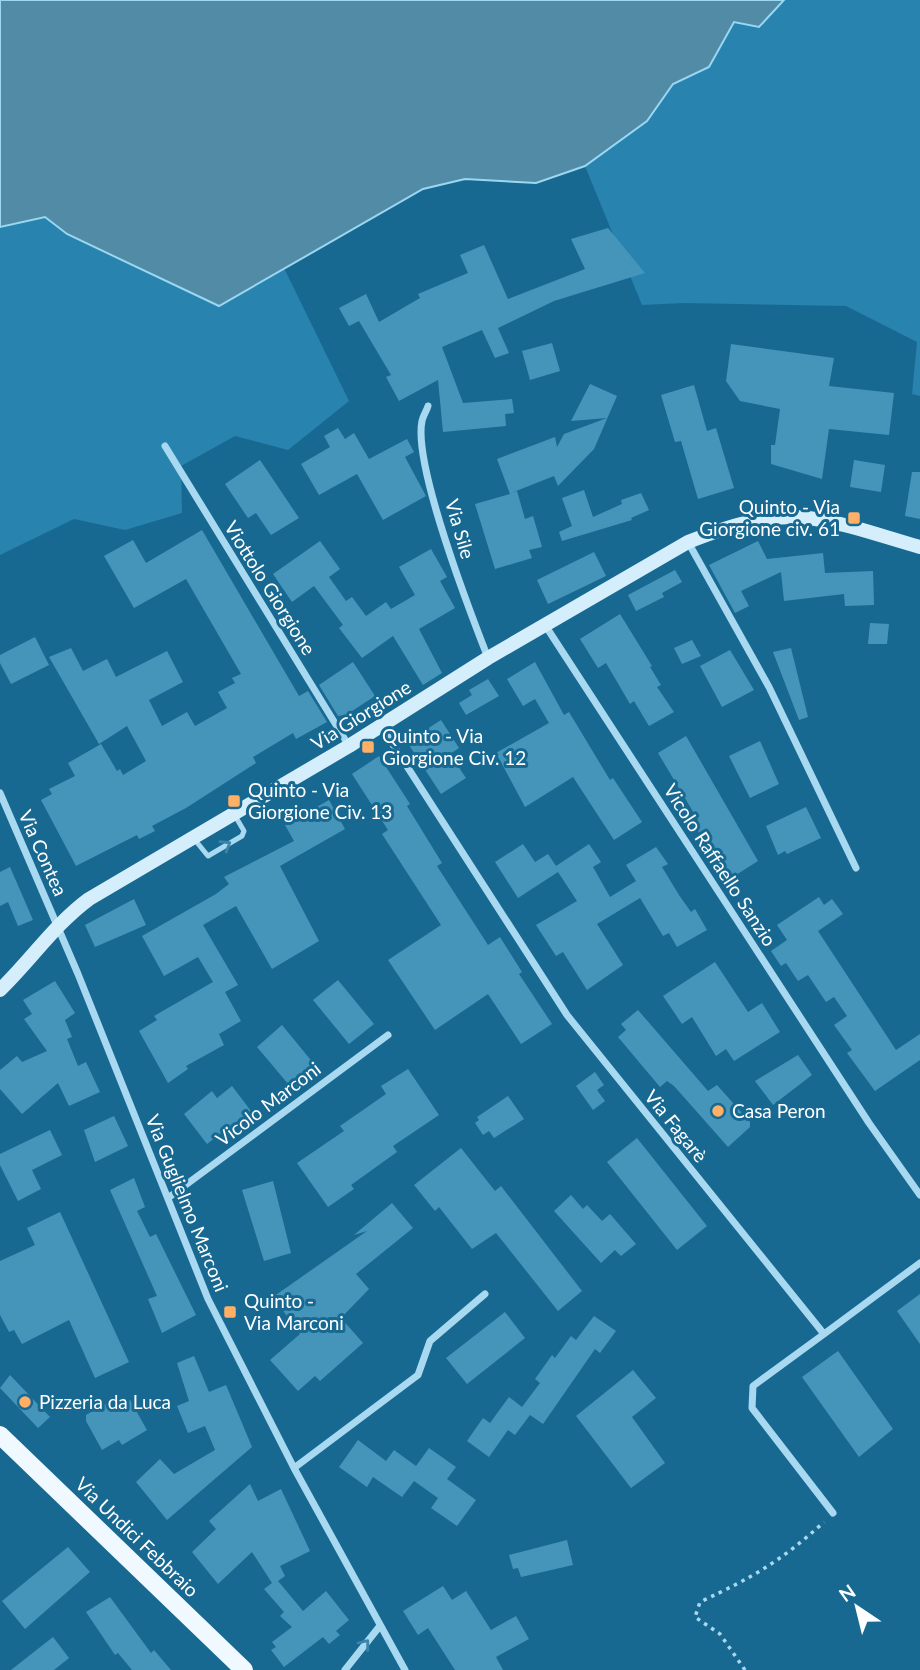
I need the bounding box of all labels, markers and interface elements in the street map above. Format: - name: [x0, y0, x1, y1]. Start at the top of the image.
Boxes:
- place label: Quinto - Via Giorgione civ. 61: [699, 495, 840, 540]
- street label: Via Sile: [441, 496, 480, 561]
- marker: Quinto - Via Giorgione civ. 61: [846, 510, 862, 526]
- street label: Viottolo Giorgione: [220, 517, 321, 659]
- street label: Via Giorgione: [307, 675, 415, 754]
- place label: Quinto - Via Giorgione Civ. 12: [382, 724, 526, 769]
- marker: Quinto - Via Giorgione Civ. 12: [360, 739, 376, 755]
- place label: Quinto - Via Giorgione Civ. 13: [248, 778, 392, 823]
- street label: Vicolo Raffaello Sanzio: [659, 779, 782, 950]
- marker: Quinto - Via Giorgione Civ. 13: [226, 793, 242, 809]
- street label: Via Contea: [14, 806, 73, 899]
- one-way arrow: [218, 840, 231, 853]
- street label: Vicolo Marconi: [211, 1057, 325, 1151]
- street label: Via Fagarè: [640, 1085, 713, 1167]
- place label: Casa Peron: [732, 1099, 826, 1122]
- marker: Casa Peron: [710, 1103, 726, 1119]
- street label: Via Guglielmo Marconi: [141, 1111, 234, 1295]
- place label: Quinto - Via Marconi: [244, 1289, 344, 1334]
- marker: Quinto - Via Marconi: [222, 1304, 238, 1320]
- place label: Pizzeria da Luca: [39, 1390, 171, 1413]
- marker: Pizzeria da Luca: [17, 1394, 33, 1410]
- street label: Via Undici Febbraio: [71, 1472, 204, 1601]
- north arrow: [822, 1572, 892, 1642]
- text: N: [834, 1579, 860, 1606]
- one-way arrow: [357, 1640, 369, 1653]

